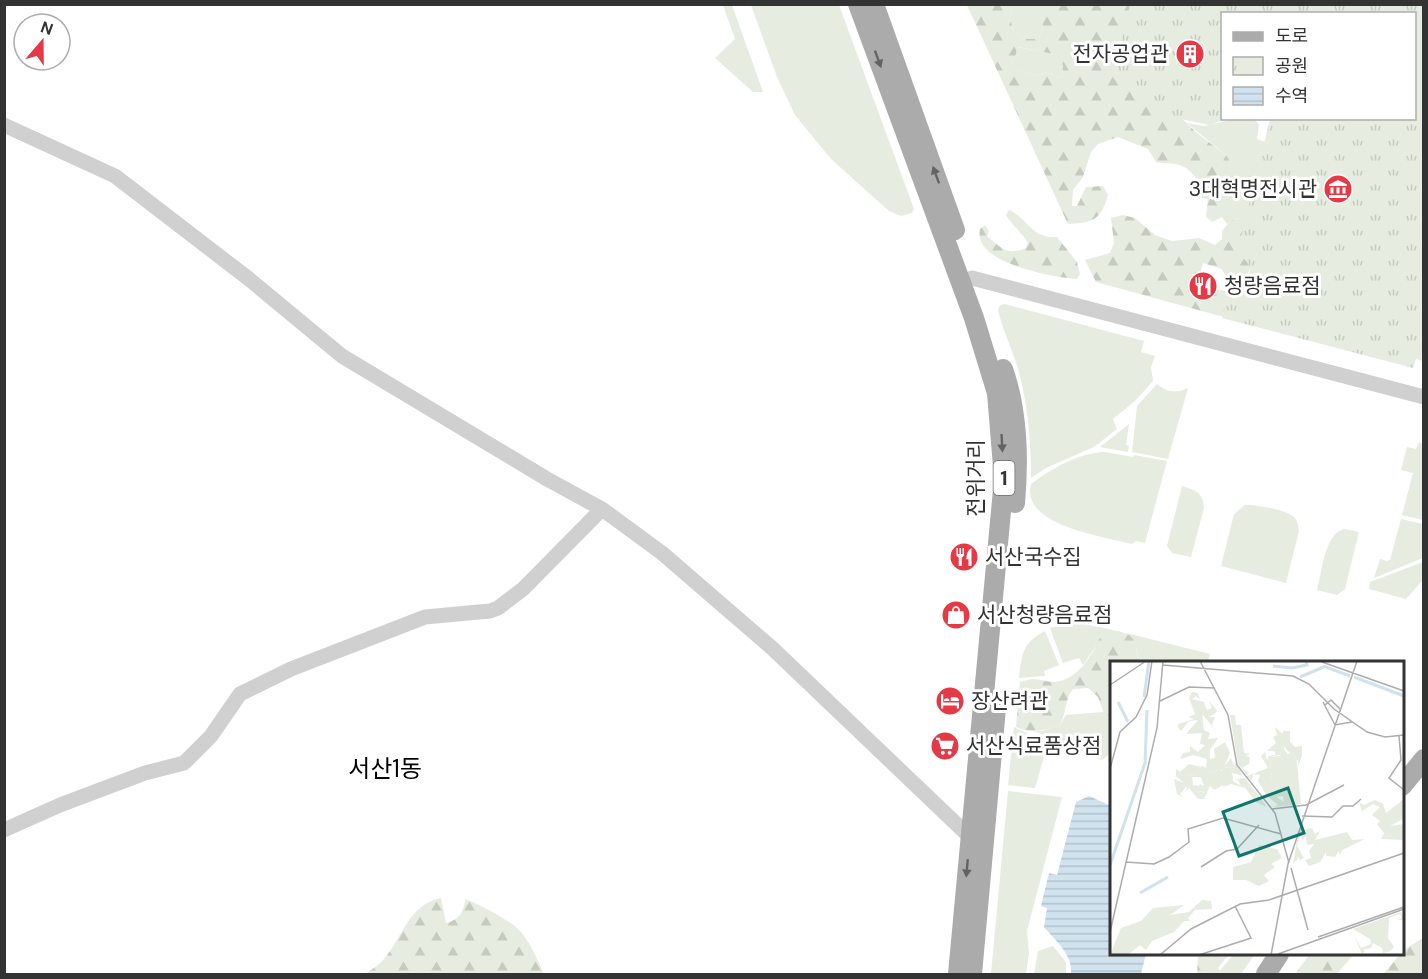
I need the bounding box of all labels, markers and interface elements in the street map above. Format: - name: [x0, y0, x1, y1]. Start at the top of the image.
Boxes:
- north arrow: [12, 12, 72, 72]
- legend: [1221, 12, 1416, 120]
- text: N: [38, 17, 56, 40]
- text: 도로: [1275, 24, 1308, 48]
- building icon: 전자공업관: [1174, 38, 1206, 70]
- place label: 전자공업관: [1072, 40, 1169, 68]
- one-way arrow: [873, 51, 883, 69]
- text: 공원: [1275, 54, 1308, 78]
- text: 수역: [1275, 84, 1308, 108]
- one-way arrow: [931, 166, 940, 184]
- museum icon: 3대혁명전시관: [1322, 173, 1354, 205]
- place label: 3대혁명전시관: [1189, 175, 1317, 203]
- restaurant icon: 청량음료점: [1187, 270, 1219, 302]
- place label: 청량음료점: [1224, 272, 1321, 300]
- one-way arrow: [997, 434, 1006, 453]
- street label: 전위거리: [962, 439, 990, 517]
- road number: 1: [994, 461, 1014, 495]
- restaurant icon: 서산국수집: [948, 541, 980, 573]
- place label: 서산국수집: [985, 543, 1082, 571]
- shop icon: 서산청량음료점: [940, 599, 972, 631]
- place label: 서산청량음료점: [977, 601, 1112, 629]
- inset map: [1110, 661, 1404, 955]
- hotel icon: 장산려관: [934, 685, 966, 717]
- place label: 장산려관: [971, 687, 1048, 715]
- supermarket icon: 서산식료품상점: [929, 730, 961, 762]
- place label: 서산식료품상점: [966, 732, 1101, 760]
- district label: 서산1동: [348, 753, 422, 784]
- one-way arrow: [962, 858, 972, 877]

